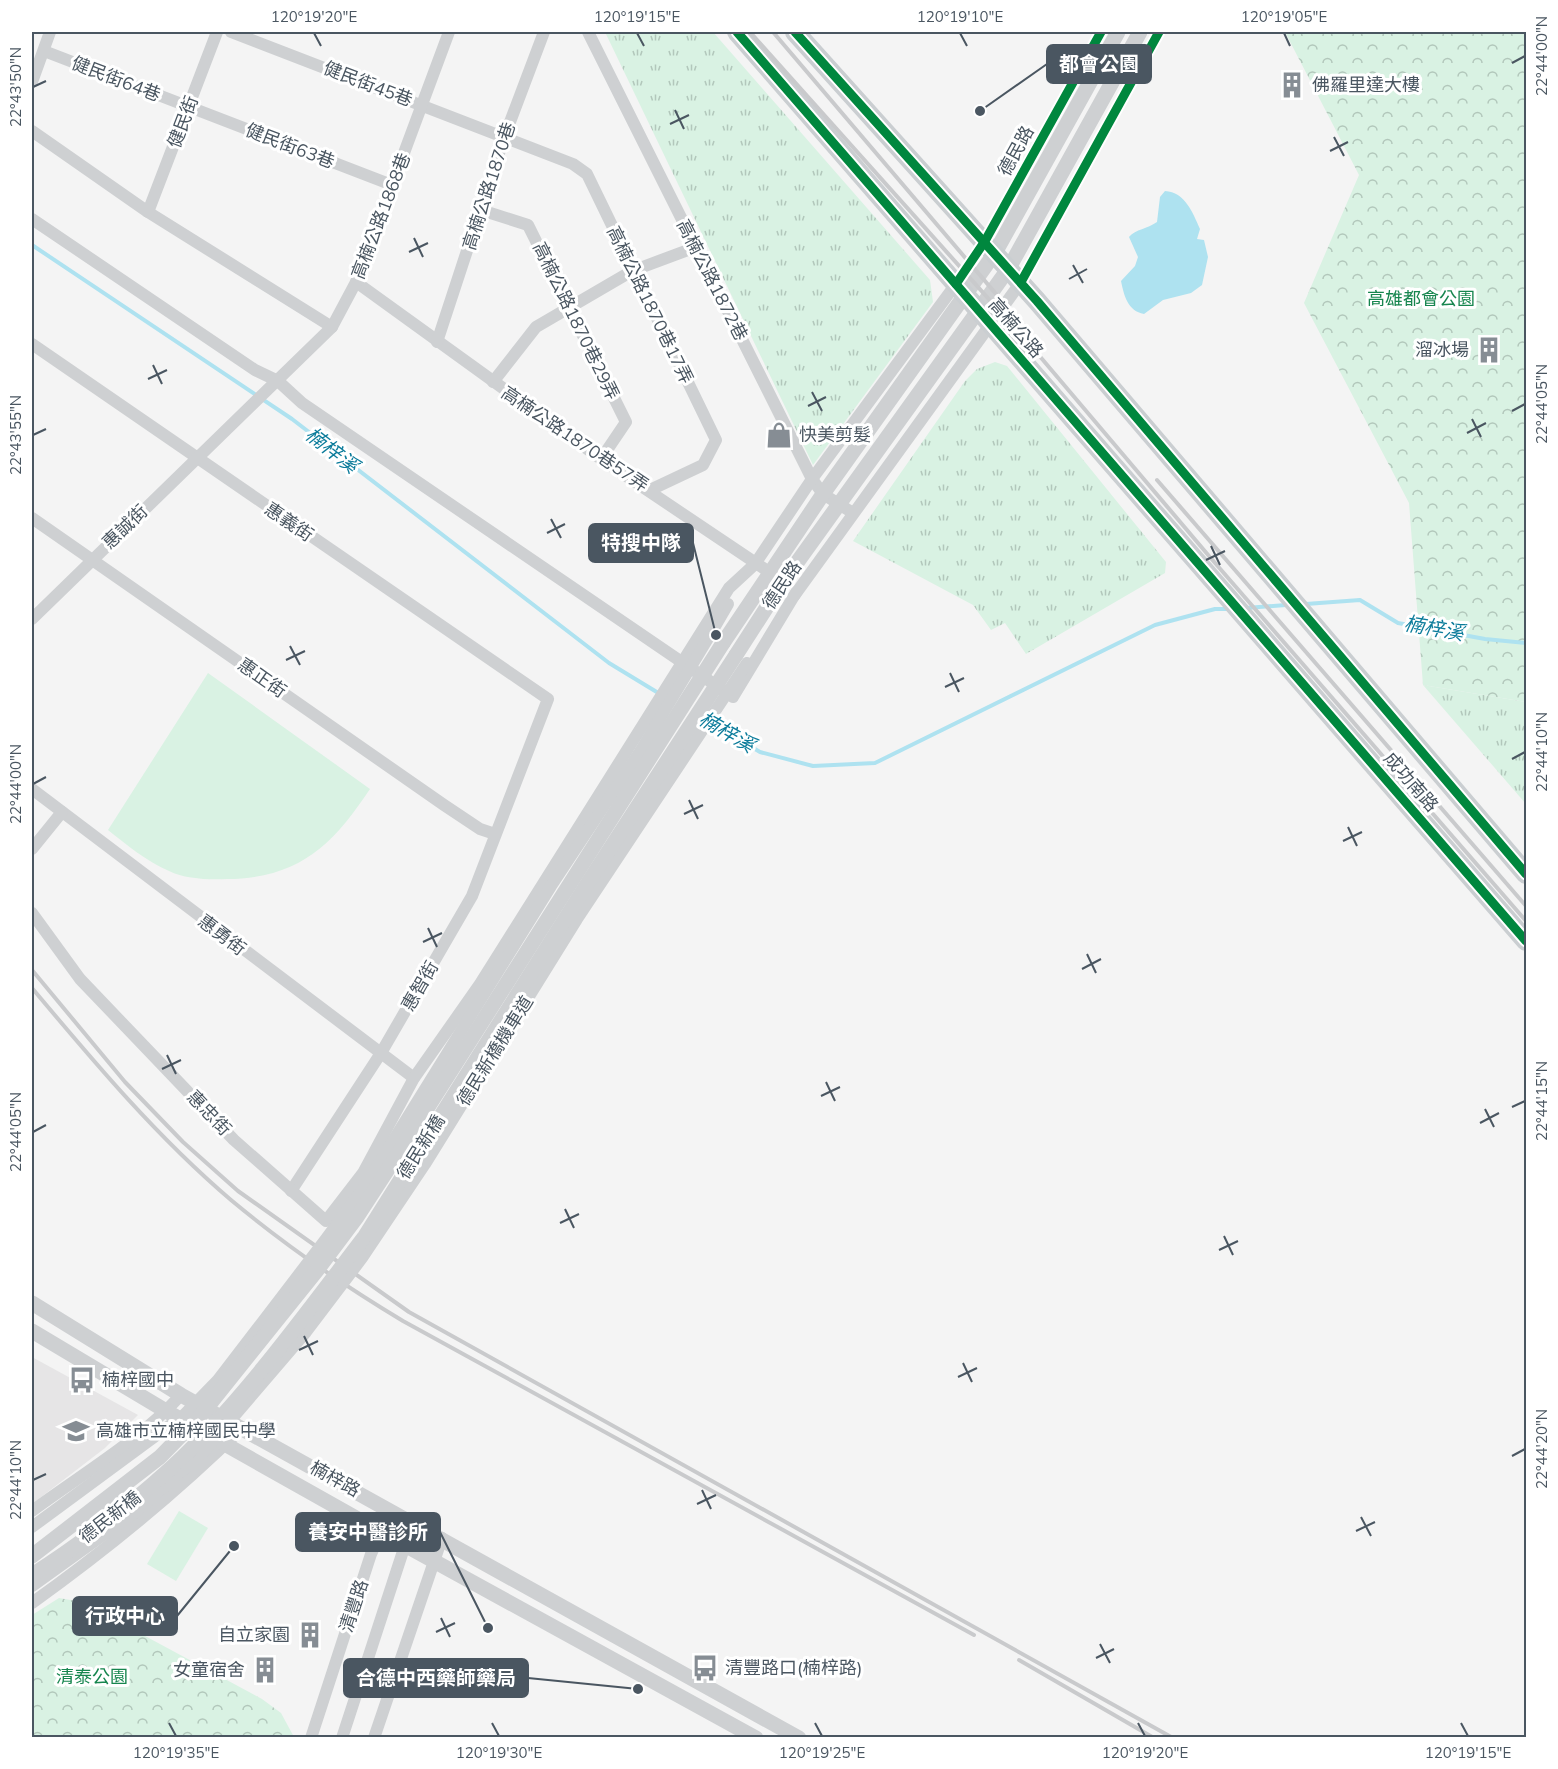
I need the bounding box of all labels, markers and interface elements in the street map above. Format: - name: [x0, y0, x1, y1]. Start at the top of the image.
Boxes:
- text: 120°19'20"E: [271, 7, 357, 26]
- text: 120°19'15"E: [594, 7, 680, 26]
- text: 120°19'10"E: [917, 7, 1003, 26]
- text: 120°19'05"E: [1241, 7, 1327, 26]
- text: 22°44'00"N: [1532, 16, 1551, 96]
- callout: 都會公園: [1047, 45, 1151, 83]
- text: 22°43'50"N: [6, 47, 25, 127]
- street label: 健民街64巷: [68, 51, 164, 106]
- text: 都會公園: [1059, 51, 1139, 76]
- street label: 健民街45巷: [320, 56, 416, 111]
- building icon: 佛羅里達大樓: [1277, 70, 1307, 100]
- place label: 佛羅里達大樓: [1312, 73, 1420, 96]
- street label: 健民街: [162, 92, 203, 151]
- street label: 健民街63巷: [242, 118, 338, 173]
- street label: 高楠公路1870巷: [457, 119, 520, 253]
- street label: 德民路: [992, 122, 1039, 180]
- street label: 高楠公路1868巷: [346, 150, 415, 282]
- street label: 高楠公路1872巷: [672, 215, 753, 344]
- street label: 高楠公路1870巷17弄: [602, 222, 699, 387]
- street label: 高楠公路1870巷29弄: [528, 238, 625, 403]
- park label: 高雄都會公園: [1367, 287, 1475, 310]
- street label: 高楠公路: [984, 293, 1049, 362]
- building icon: 溜冰場: [1474, 335, 1504, 365]
- place label: 溜冰場: [1415, 338, 1469, 361]
- text: 22°44'05"N: [1532, 364, 1551, 444]
- street label: 高楠公路1870巷57弄: [497, 381, 653, 496]
- text: 22°43'55"N: [6, 395, 25, 475]
- shop icon: 快美剪髮: [764, 420, 794, 450]
- water label: 楠梓溪: [301, 421, 366, 480]
- place label: 快美剪髮: [799, 423, 871, 446]
- street label: 惠義街: [260, 497, 318, 546]
- street label: 惠誠街: [97, 500, 152, 554]
- callout: 特搜中隊: [589, 524, 693, 562]
- text: 特搜中隊: [601, 530, 681, 555]
- street label: 德民路: [757, 556, 806, 614]
- water label: 楠梓溪: [1402, 610, 1469, 646]
- street label: 惠正街: [234, 653, 291, 702]
- water label: 楠梓溪: [695, 706, 762, 759]
- text: 22°44'10"N: [1532, 712, 1551, 792]
- text: 22°44'00"N: [6, 744, 25, 824]
- street label: 成功南路: [1379, 747, 1444, 816]
- street label: 惠勇街: [194, 909, 251, 960]
- street label: 惠智街: [396, 957, 443, 1015]
- street label: 德民新橋機車道: [451, 991, 538, 1110]
- text: 22°44'15"N: [1532, 1061, 1551, 1141]
- street label: 惠忠街: [182, 1085, 236, 1140]
- text: 22°44'05"N: [6, 1092, 25, 1172]
- street label: 德民新橋: [392, 1110, 449, 1183]
- bus stop icon: 楠梓國中: [67, 1365, 97, 1395]
- place label: 楠梓國中: [102, 1368, 174, 1391]
- text: 22°44'20"N: [1532, 1409, 1551, 1489]
- school or university icon: 高雄市立楠梓國民中學: [61, 1416, 91, 1446]
- place label: 高雄市立楠梓國民中學: [96, 1419, 276, 1442]
- text: 22°44'10"N: [6, 1440, 25, 1520]
- street label: 楠梓路: [306, 1455, 364, 1502]
- street label: 德民新橋: [74, 1485, 145, 1548]
- callout: 養安中醫診所: [296, 1513, 440, 1551]
- text: 養安中醫診所: [308, 1519, 428, 1544]
- street label: 清豐路: [334, 1577, 373, 1635]
- callout: 行政中心: [73, 1597, 177, 1635]
- text: 行政中心: [85, 1603, 165, 1628]
- building icon: 自立家園: [295, 1620, 325, 1650]
- place label: 自立家園: [218, 1623, 290, 1646]
- bus stop icon: 清豐路口(楠梓路): [690, 1653, 720, 1683]
- building icon: 女童宿舍: [250, 1655, 280, 1685]
- place label: 清豐路口(楠梓路): [725, 1656, 862, 1679]
- place label: 女童宿舍: [173, 1658, 245, 1681]
- callout: 合德中西藥師藥局: [344, 1659, 528, 1697]
- park label: 清泰公園: [56, 1665, 128, 1688]
- text: 合德中西藥師藥局: [356, 1665, 516, 1690]
- text: 120°19'35"E: [133, 1743, 219, 1762]
- text: 120°19'30"E: [456, 1743, 542, 1762]
- text: 120°19'25"E: [779, 1743, 865, 1762]
- text: 120°19'20"E: [1102, 1743, 1188, 1762]
- text: 120°19'15"E: [1425, 1743, 1511, 1762]

